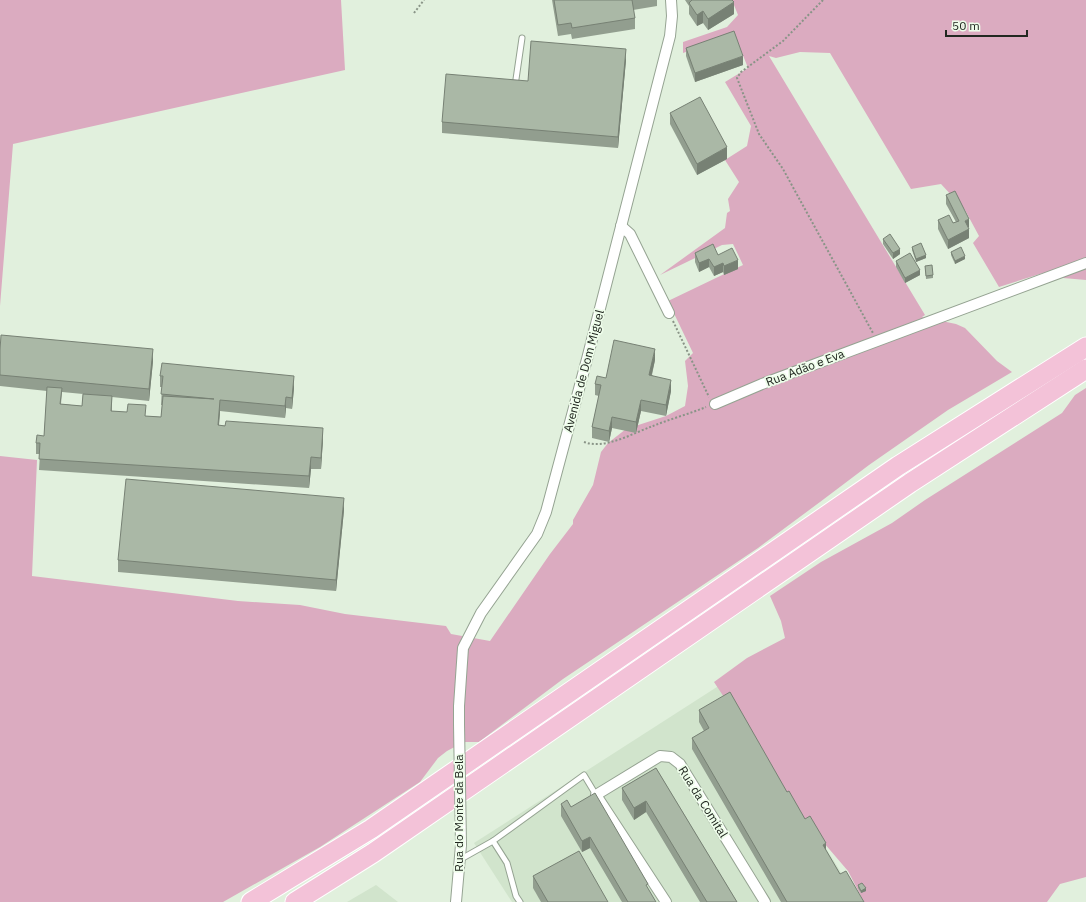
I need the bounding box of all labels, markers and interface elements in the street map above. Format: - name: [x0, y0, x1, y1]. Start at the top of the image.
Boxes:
- scale bar: [946, 12, 1027, 38]
- text: 50 m: [952, 18, 980, 33]
- street label: Avenida de Dom Miguel: [560, 308, 607, 434]
- street label: Rua Adão e Eva: [763, 345, 847, 389]
- street label: Rua do Monte da Bela: [451, 754, 466, 872]
- street label: Rua da Comital: [675, 763, 731, 840]

